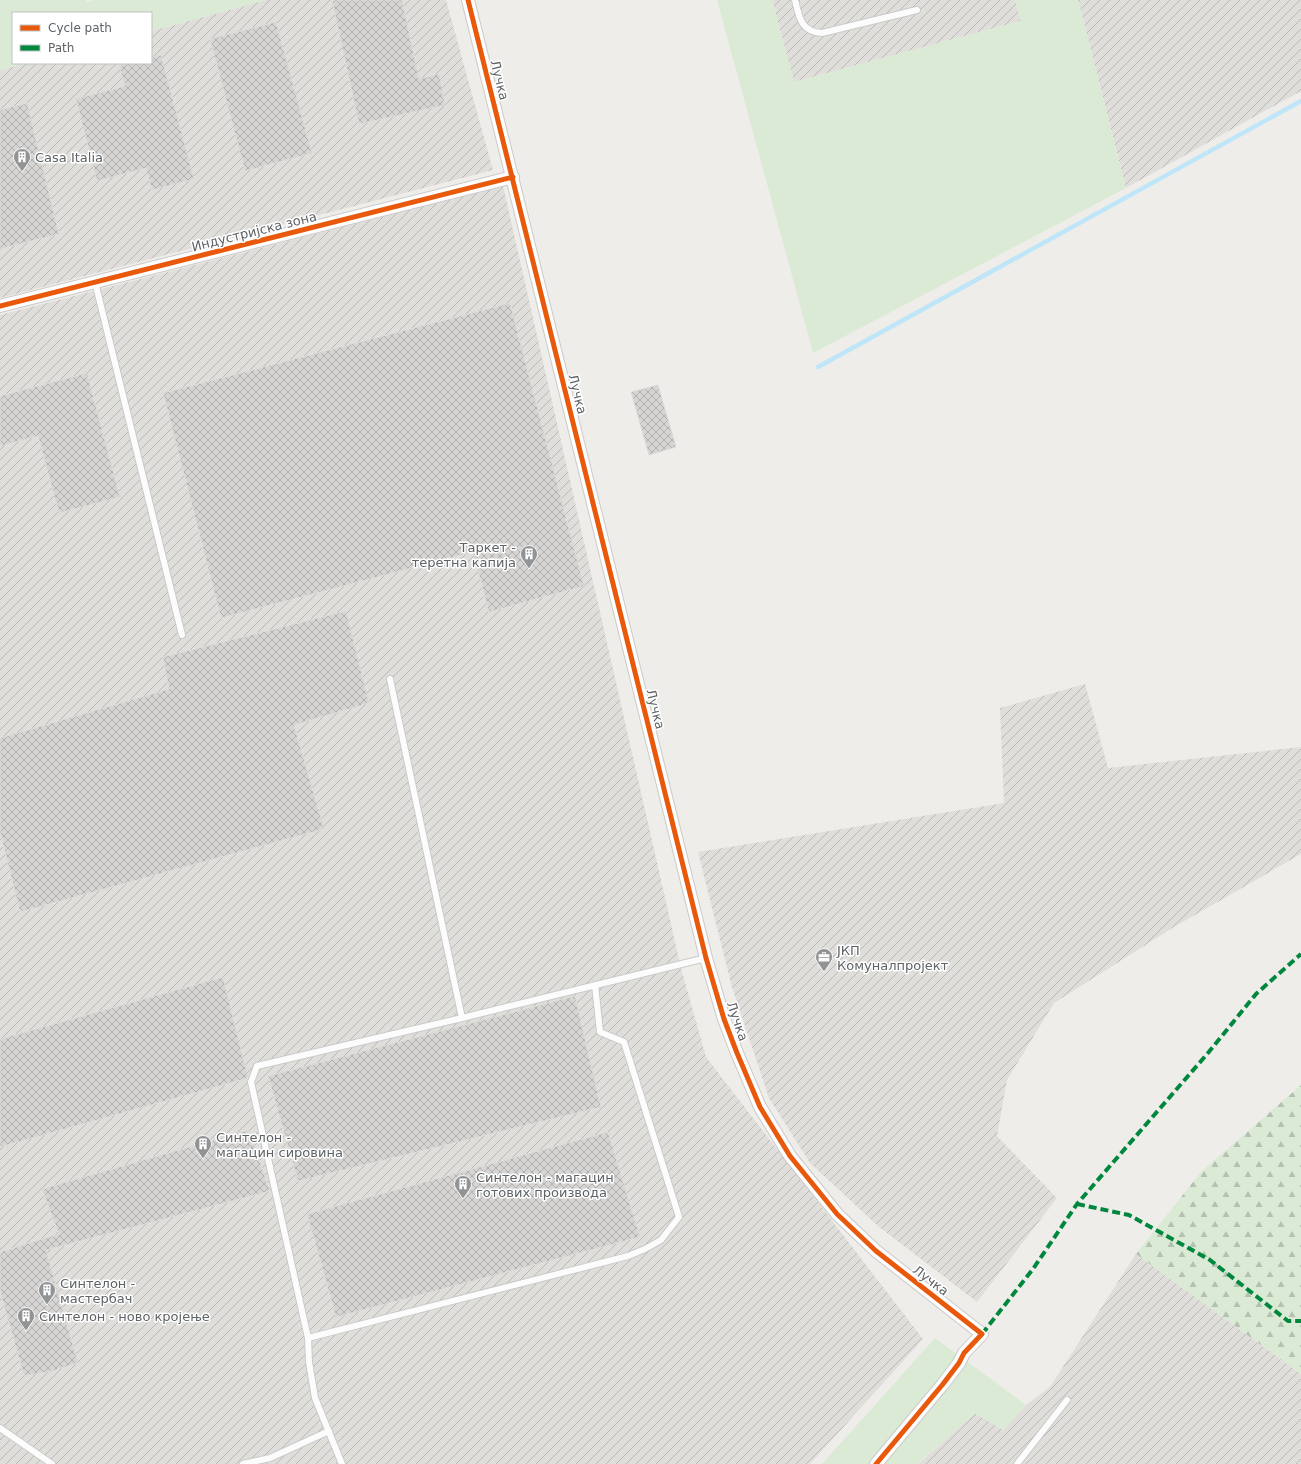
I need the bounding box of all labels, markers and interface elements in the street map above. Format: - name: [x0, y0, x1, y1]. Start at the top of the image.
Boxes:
- legend: [12, 12, 152, 64]
- text: Cycle path: [48, 21, 112, 35]
- text: Path: [48, 41, 74, 55]
- street label: Лучка: [487, 58, 512, 102]
- building icon: Casa Italia: [12, 147, 32, 172]
- place label: Casa Italia: [35, 150, 103, 165]
- street label: Индустријска зона: [190, 209, 318, 254]
- street label: Лучка: [565, 372, 590, 416]
- place label: Таркет - теретна капија: [412, 540, 516, 570]
- building icon: Таркет - теретна капија: [519, 544, 539, 569]
- street label: Лучка: [643, 687, 668, 731]
- place label: ЈКП Комуналпројект: [836, 943, 949, 973]
- office icon: ЈКП Комуналпројект: [814, 947, 834, 972]
- street label: Лучка: [724, 999, 751, 1043]
- place label: Синтелон - магацин сировина: [216, 1130, 343, 1160]
- building icon: Синтелон - магацин сировина: [193, 1134, 213, 1159]
- place label: Синтелон - магацин готових производа: [476, 1170, 614, 1200]
- building icon: Синтелон - магацин готових производа: [453, 1174, 473, 1199]
- street label: Лучка: [910, 1262, 952, 1299]
- place label: Синтелон - мастербач: [60, 1276, 135, 1306]
- building icon: Синтелон - мастербач: [37, 1280, 57, 1305]
- building icon: Синтелон - ново кројење: [16, 1306, 36, 1331]
- place label: Синтелон - ново кројење: [39, 1309, 210, 1324]

